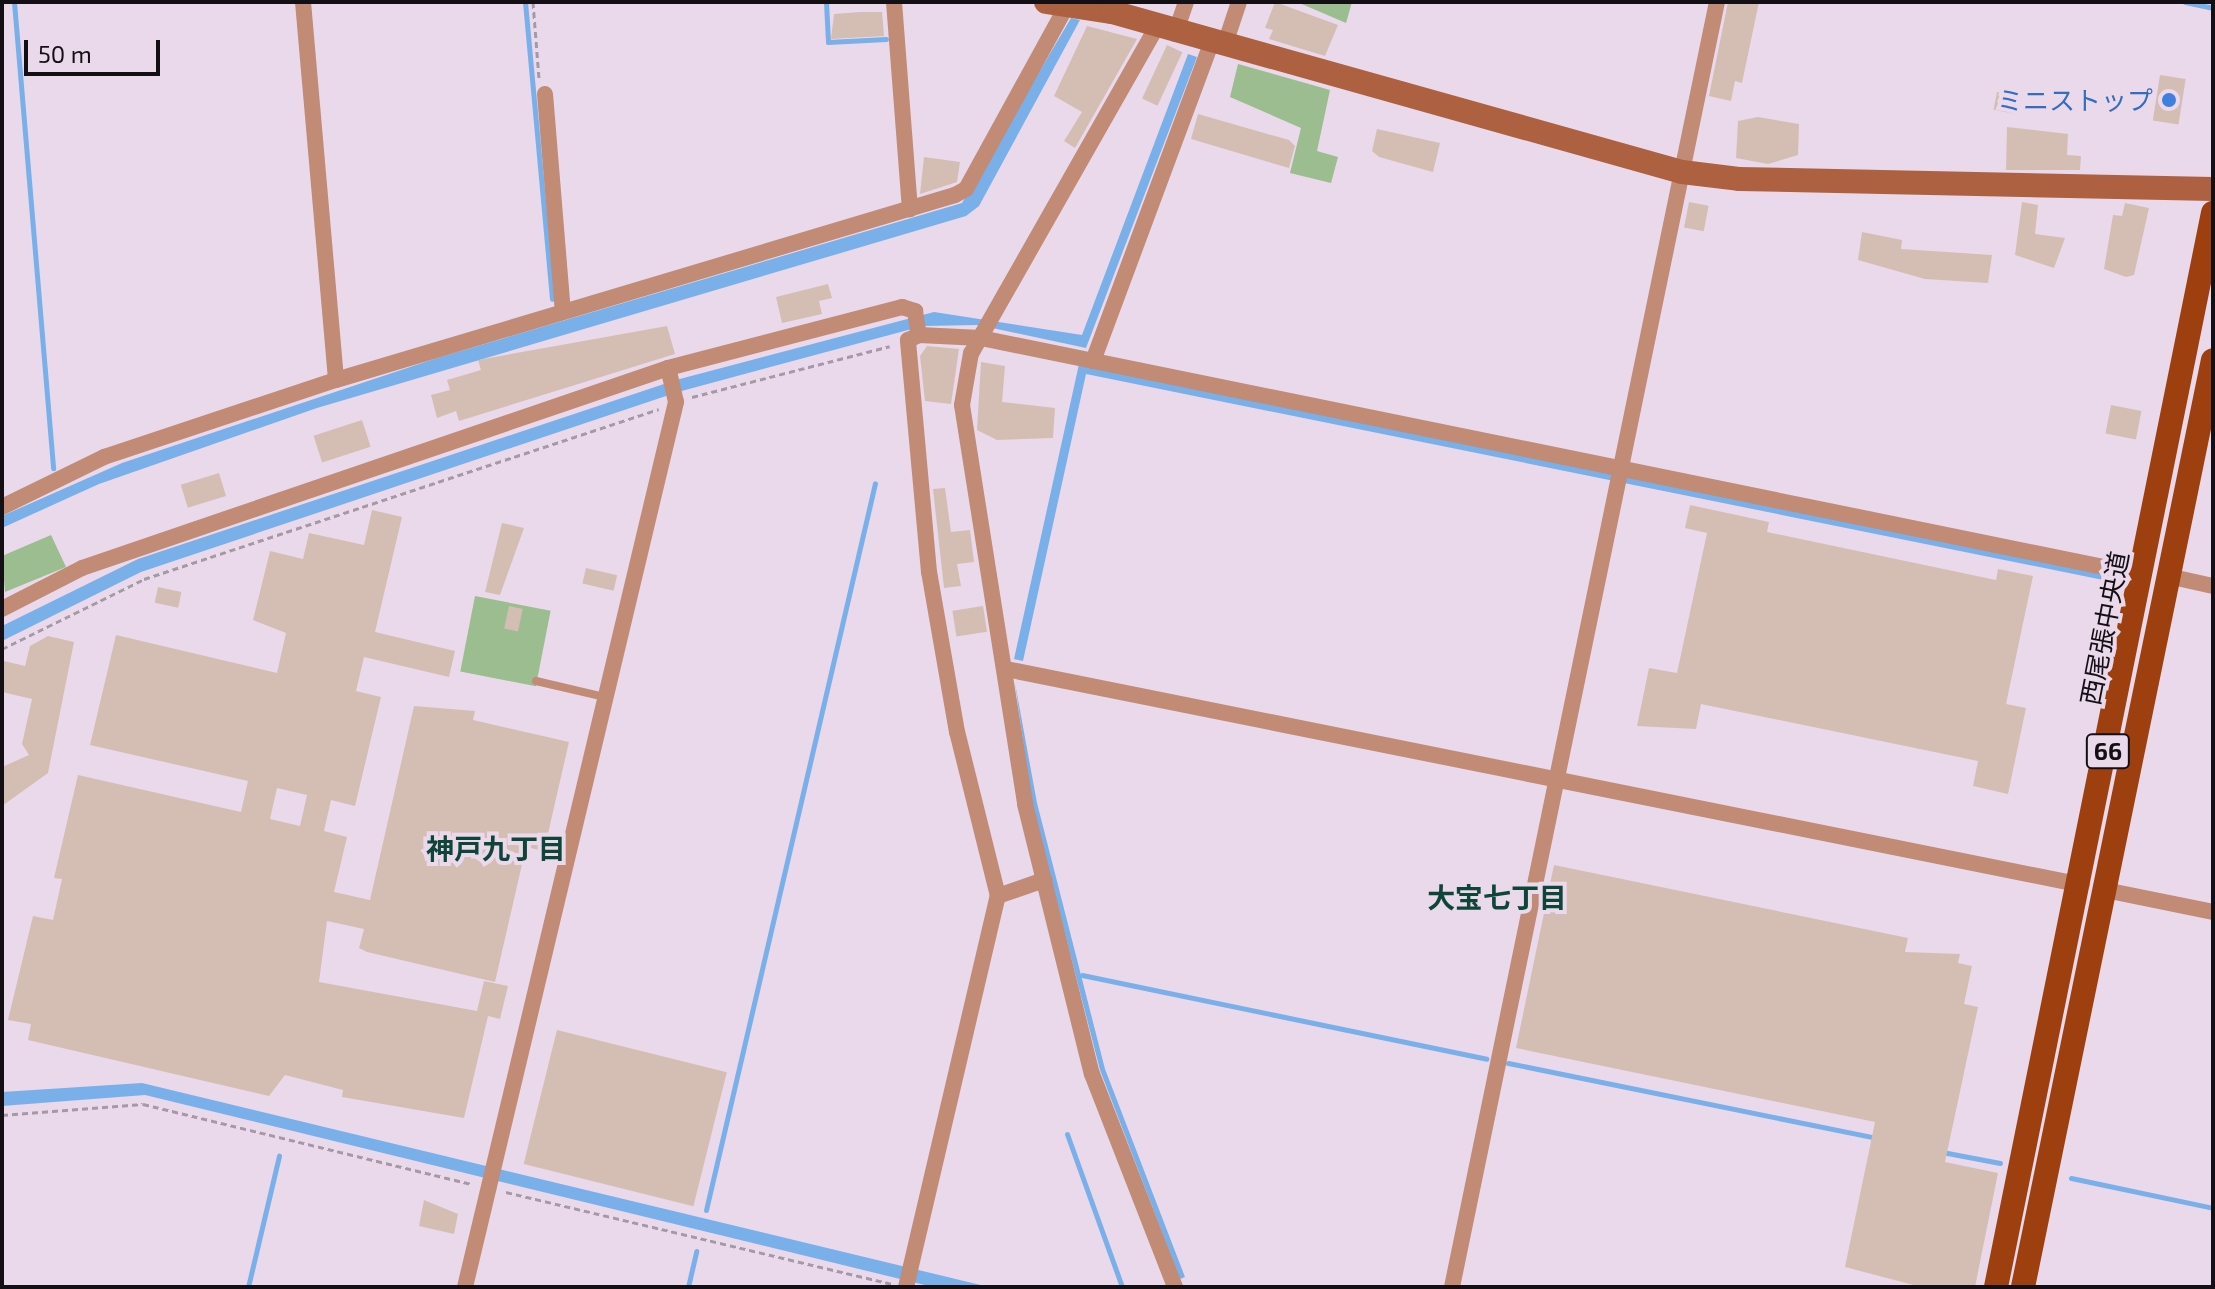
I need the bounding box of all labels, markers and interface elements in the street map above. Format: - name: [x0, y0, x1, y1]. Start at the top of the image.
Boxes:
- scale bar: [28, 24, 164, 74]
- text: 50 m: [38, 39, 92, 68]
- place label: ミニストップ: [1997, 84, 2153, 116]
- marker: ミニストップ: [2160, 91, 2178, 109]
- street label: 西尾張中央道: [2074, 548, 2134, 708]
- road number: 66: [2084, 731, 2132, 771]
- district label: 神戸九丁目: [426, 831, 566, 865]
- district label: 大宝七丁目: [1427, 880, 1567, 914]

